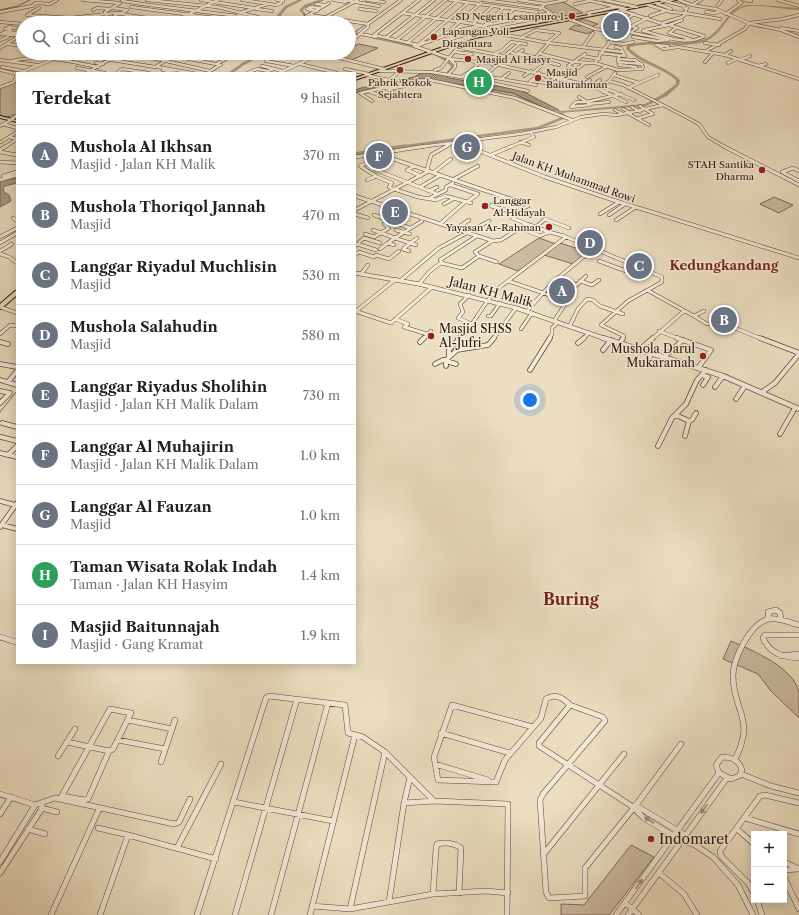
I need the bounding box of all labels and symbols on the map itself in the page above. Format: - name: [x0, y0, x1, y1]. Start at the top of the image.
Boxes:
- place label: SD Negeri Lesanpuro 1: [455, 10, 565, 23]
- marker: SD Negeri Lesanpuro 1: [567, 11, 577, 21]
- pin: I: [603, 11, 629, 41]
- place label: Lapangan Voli Dirgantara: [442, 25, 509, 50]
- marker: Lapangan Voli Dirgantara: [429, 32, 439, 42]
- place label: Masjid Al Hasyr: [476, 53, 552, 66]
- marker: Masjid Al Hasyr: [463, 54, 473, 64]
- marker: Pabrik Rokok Sejahtera: [395, 65, 405, 75]
- place label: Masjid Baiturahman: [546, 66, 608, 91]
- pin: H: [466, 67, 492, 97]
- marker: Masjid Baiturahman: [533, 73, 543, 83]
- place label: Pabrik Rokok Sejahtera: [368, 76, 433, 101]
- pin: G: [454, 132, 480, 162]
- pin: F: [366, 141, 392, 171]
- street label: Jalan KH Muhammad Rowi: [509, 149, 637, 206]
- place label: STAH Santika Dharma: [688, 158, 755, 183]
- marker: STAH Santika Dharma: [757, 165, 767, 175]
- place label: Langgar Al Hidayah: [492, 194, 546, 219]
- pin: E: [382, 197, 408, 227]
- marker: Langgar Al Hidayah: [480, 201, 490, 211]
- place label: Yayasan Ar-Rahman: [445, 221, 542, 234]
- marker: Yayasan Ar-Rahman: [544, 222, 554, 232]
- pin: D: [577, 228, 603, 258]
- pin: C: [626, 251, 652, 281]
- district label: Kedungkandang: [669, 257, 779, 273]
- street label: Jalan KH Malik: [446, 273, 536, 310]
- pin: A: [549, 276, 575, 306]
- pin: B: [711, 305, 737, 335]
- place label: Masjid SHSS Al-Jufri: [438, 321, 512, 350]
- marker: Masjid SHSS Al-Jufri: [426, 331, 436, 341]
- place label: Mushola Darul Mukaramah: [611, 341, 695, 370]
- marker: Mushola Darul Mukaramah: [698, 351, 708, 361]
- your location: [520, 390, 540, 410]
- district label: Buring: [543, 589, 600, 609]
- one-way arrow: [700, 804, 708, 815]
- one-way arrow: [644, 816, 654, 824]
- place label: Indomaret: [659, 830, 729, 848]
- marker: Indomaret: [646, 834, 656, 844]
- one-way arrow: [635, 878, 643, 889]

